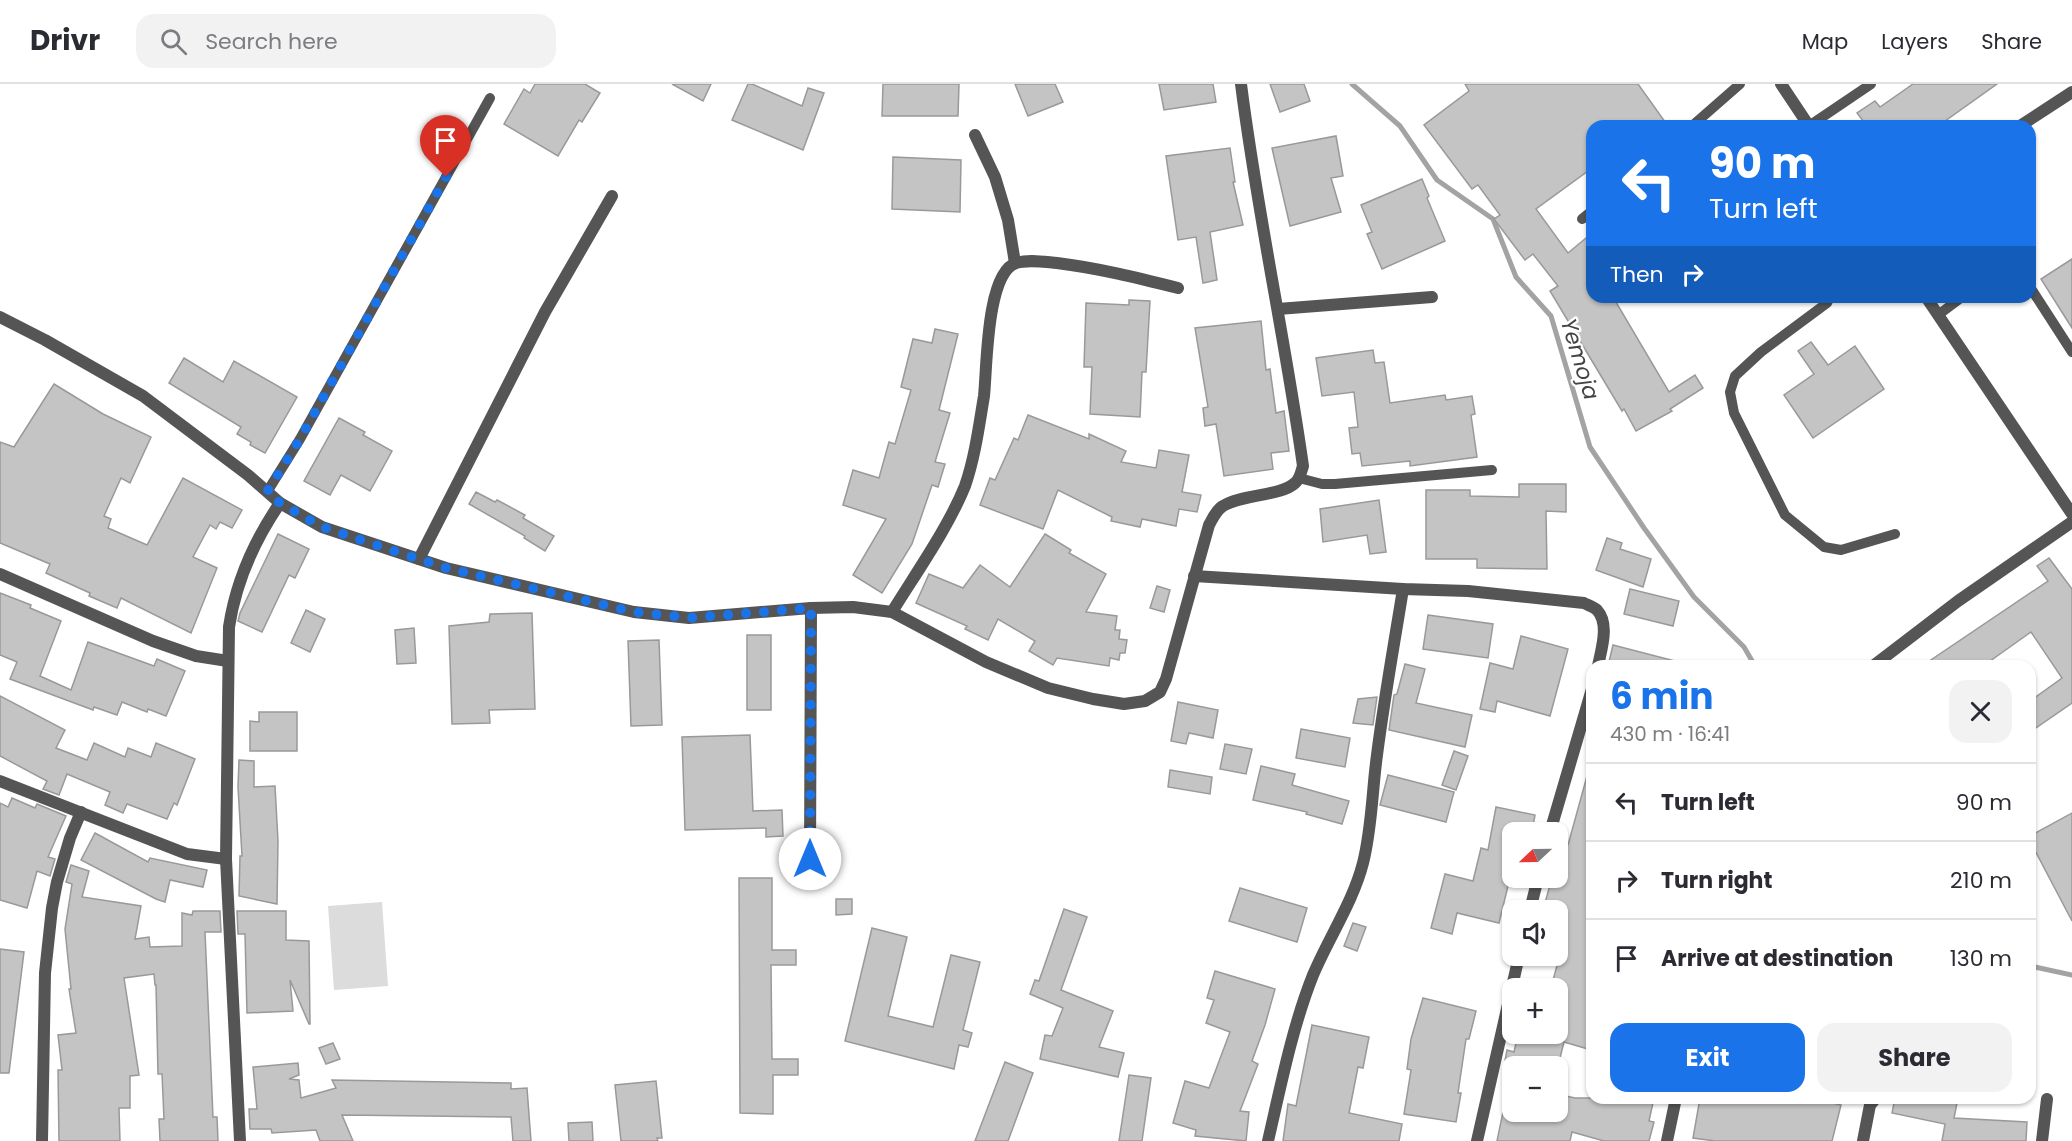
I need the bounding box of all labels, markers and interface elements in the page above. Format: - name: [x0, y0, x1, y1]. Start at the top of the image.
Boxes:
- search box: [136, 14, 556, 68]
- text: Drivr: [30, 21, 100, 60]
- icon: search: [157, 25, 190, 58]
- text: Search here: [205, 26, 338, 57]
- text: Map: [1802, 27, 1848, 56]
- text: Layers: [1881, 27, 1948, 56]
- text: Share: [1981, 27, 2042, 56]
- pin: [420, 115, 471, 177]
- icon: arrive: [429, 124, 462, 157]
- text: 90 m: [1709, 134, 1816, 193]
- icon: left: [1610, 144, 1688, 222]
- text: Turn left: [1709, 190, 1818, 227]
- icon: right: [1676, 258, 1709, 291]
- text: Then: [1610, 259, 1664, 290]
- water label: Yemoja: [1553, 315, 1607, 404]
- text: 6 min: [1610, 671, 1714, 722]
- button: close: [1949, 680, 2012, 743]
- text: 430 m · 16:41: [1610, 720, 1730, 748]
- icon: left: [1610, 786, 1643, 819]
- text: Turn left: [1661, 787, 1755, 818]
- text: 90 m: [1956, 787, 2012, 818]
- north arrow: [1502, 822, 1568, 888]
- map controls: [1502, 822, 1568, 1122]
- position arrow: [778, 827, 842, 891]
- icon: right: [1610, 864, 1643, 897]
- text: Turn right: [1661, 865, 1772, 896]
- text: 210 m: [1950, 865, 2012, 896]
- button: sound: [1502, 900, 1568, 966]
- icon: arrive: [1610, 942, 1643, 975]
- text: Arrive at destination: [1661, 943, 1893, 974]
- text: 130 m: [1950, 943, 2012, 974]
- button: +: [1502, 978, 1568, 1044]
- button: Exit: [1610, 1023, 1805, 1092]
- button: Share: [1817, 1023, 2012, 1092]
- button: −: [1502, 1056, 1568, 1122]

